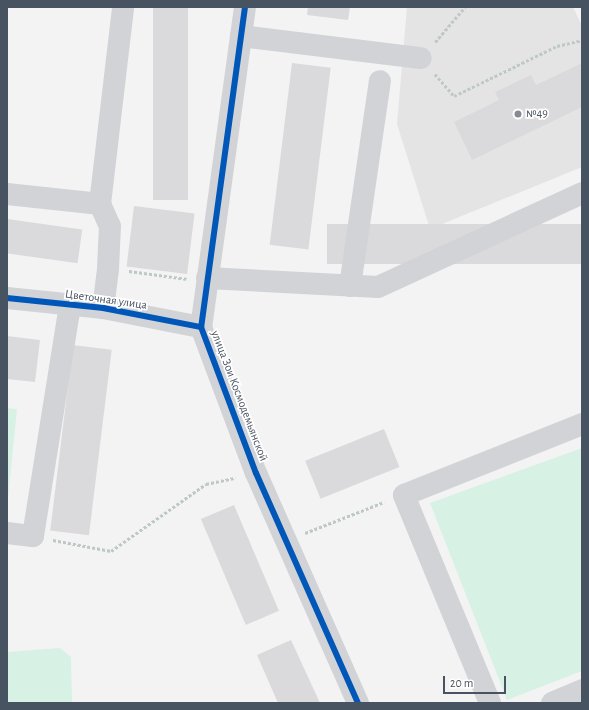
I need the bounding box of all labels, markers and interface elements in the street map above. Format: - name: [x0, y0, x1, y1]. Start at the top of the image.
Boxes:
- place label: №49: [526, 107, 548, 121]
- marker: №49: [513, 109, 523, 119]
- street label: Цветочная улица: [64, 287, 148, 313]
- street label: улица Зои Космодемьянской: [207, 329, 271, 463]
- scale bar: [445, 668, 508, 694]
- text: 20 m: [450, 677, 473, 689]

